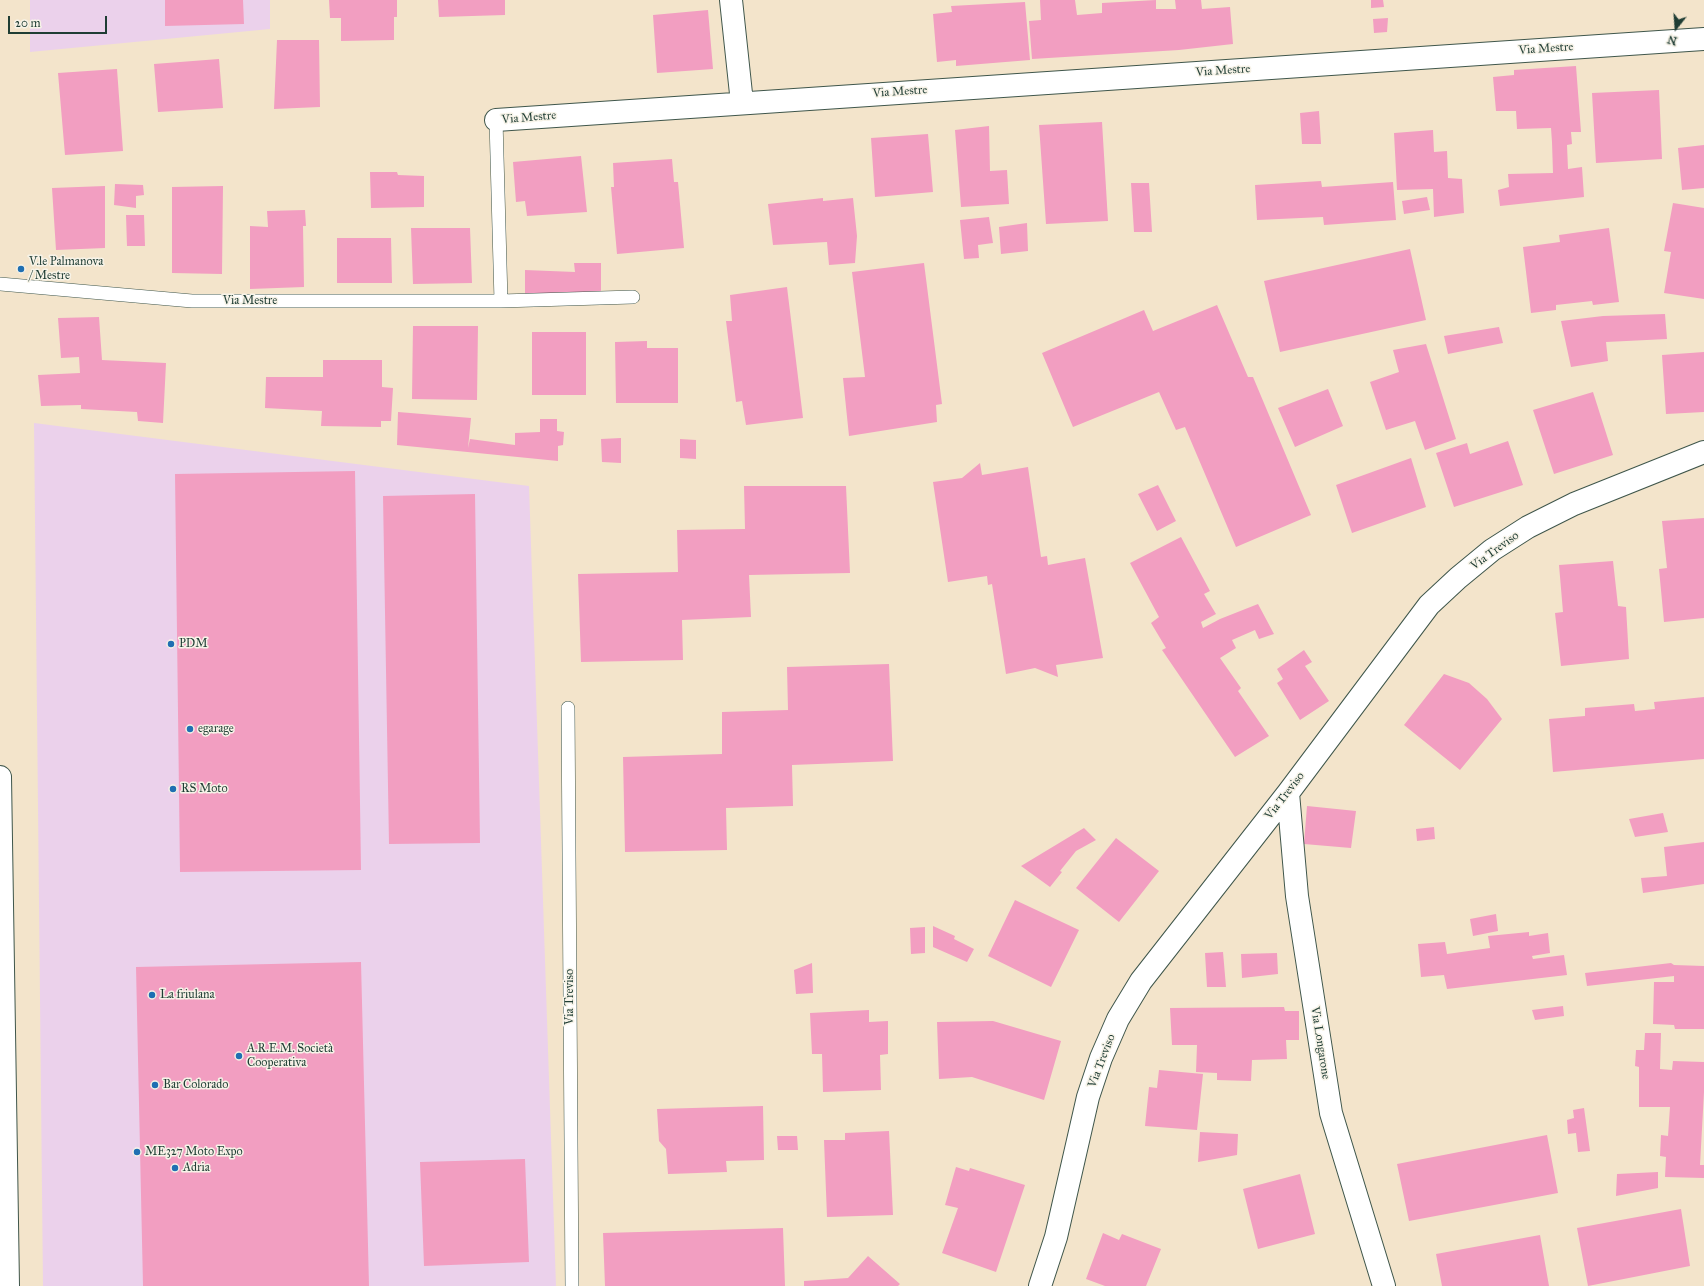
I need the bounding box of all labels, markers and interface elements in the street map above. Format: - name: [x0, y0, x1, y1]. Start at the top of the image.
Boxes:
- scale bar: [10, 8, 109, 34]
- north arrow: [1656, 8, 1696, 48]
- text: 20 m: [15, 16, 41, 30]
- text: N: [1666, 32, 1679, 48]
- street label: Via Mestre: [1518, 40, 1574, 58]
- street label: Via Mestre: [1195, 62, 1251, 80]
- street label: Via Mestre: [872, 83, 928, 101]
- street label: Via Mestre: [501, 108, 557, 128]
- place label: V.le Palmanova / Mestre: [29, 255, 103, 283]
- marker: V.le Palmanova / Mestre: [16, 264, 26, 274]
- street label: Via Mestre: [223, 294, 277, 308]
- street label: Via Treviso: [1468, 529, 1522, 573]
- place label: PDM: [179, 637, 208, 651]
- marker: PDM: [166, 639, 176, 649]
- place label: egarage: [198, 722, 234, 736]
- marker: egarage: [185, 724, 195, 734]
- street label: Via Treviso: [1262, 769, 1308, 823]
- place label: RS Moto: [181, 782, 228, 796]
- marker: RS Moto: [168, 784, 178, 794]
- street label: Via Treviso: [563, 969, 577, 1025]
- place label: La friulana: [160, 988, 215, 1002]
- marker: La friulana: [147, 990, 157, 1000]
- street label: Via Longarone: [1307, 1006, 1333, 1080]
- street label: Via Treviso: [1085, 1032, 1119, 1090]
- place label: A.R.E.M. Società Cooperativa: [247, 1042, 333, 1070]
- marker: A.R.E.M. Società Cooperativa: [234, 1051, 244, 1061]
- place label: Bar Colorado: [163, 1078, 228, 1092]
- marker: Bar Colorado: [150, 1080, 160, 1090]
- place label: ME327 Moto Expo: [145, 1145, 243, 1159]
- marker: ME327 Moto Expo: [132, 1147, 142, 1157]
- place label: Adria: [183, 1161, 210, 1175]
- marker: Adria: [170, 1163, 180, 1173]

